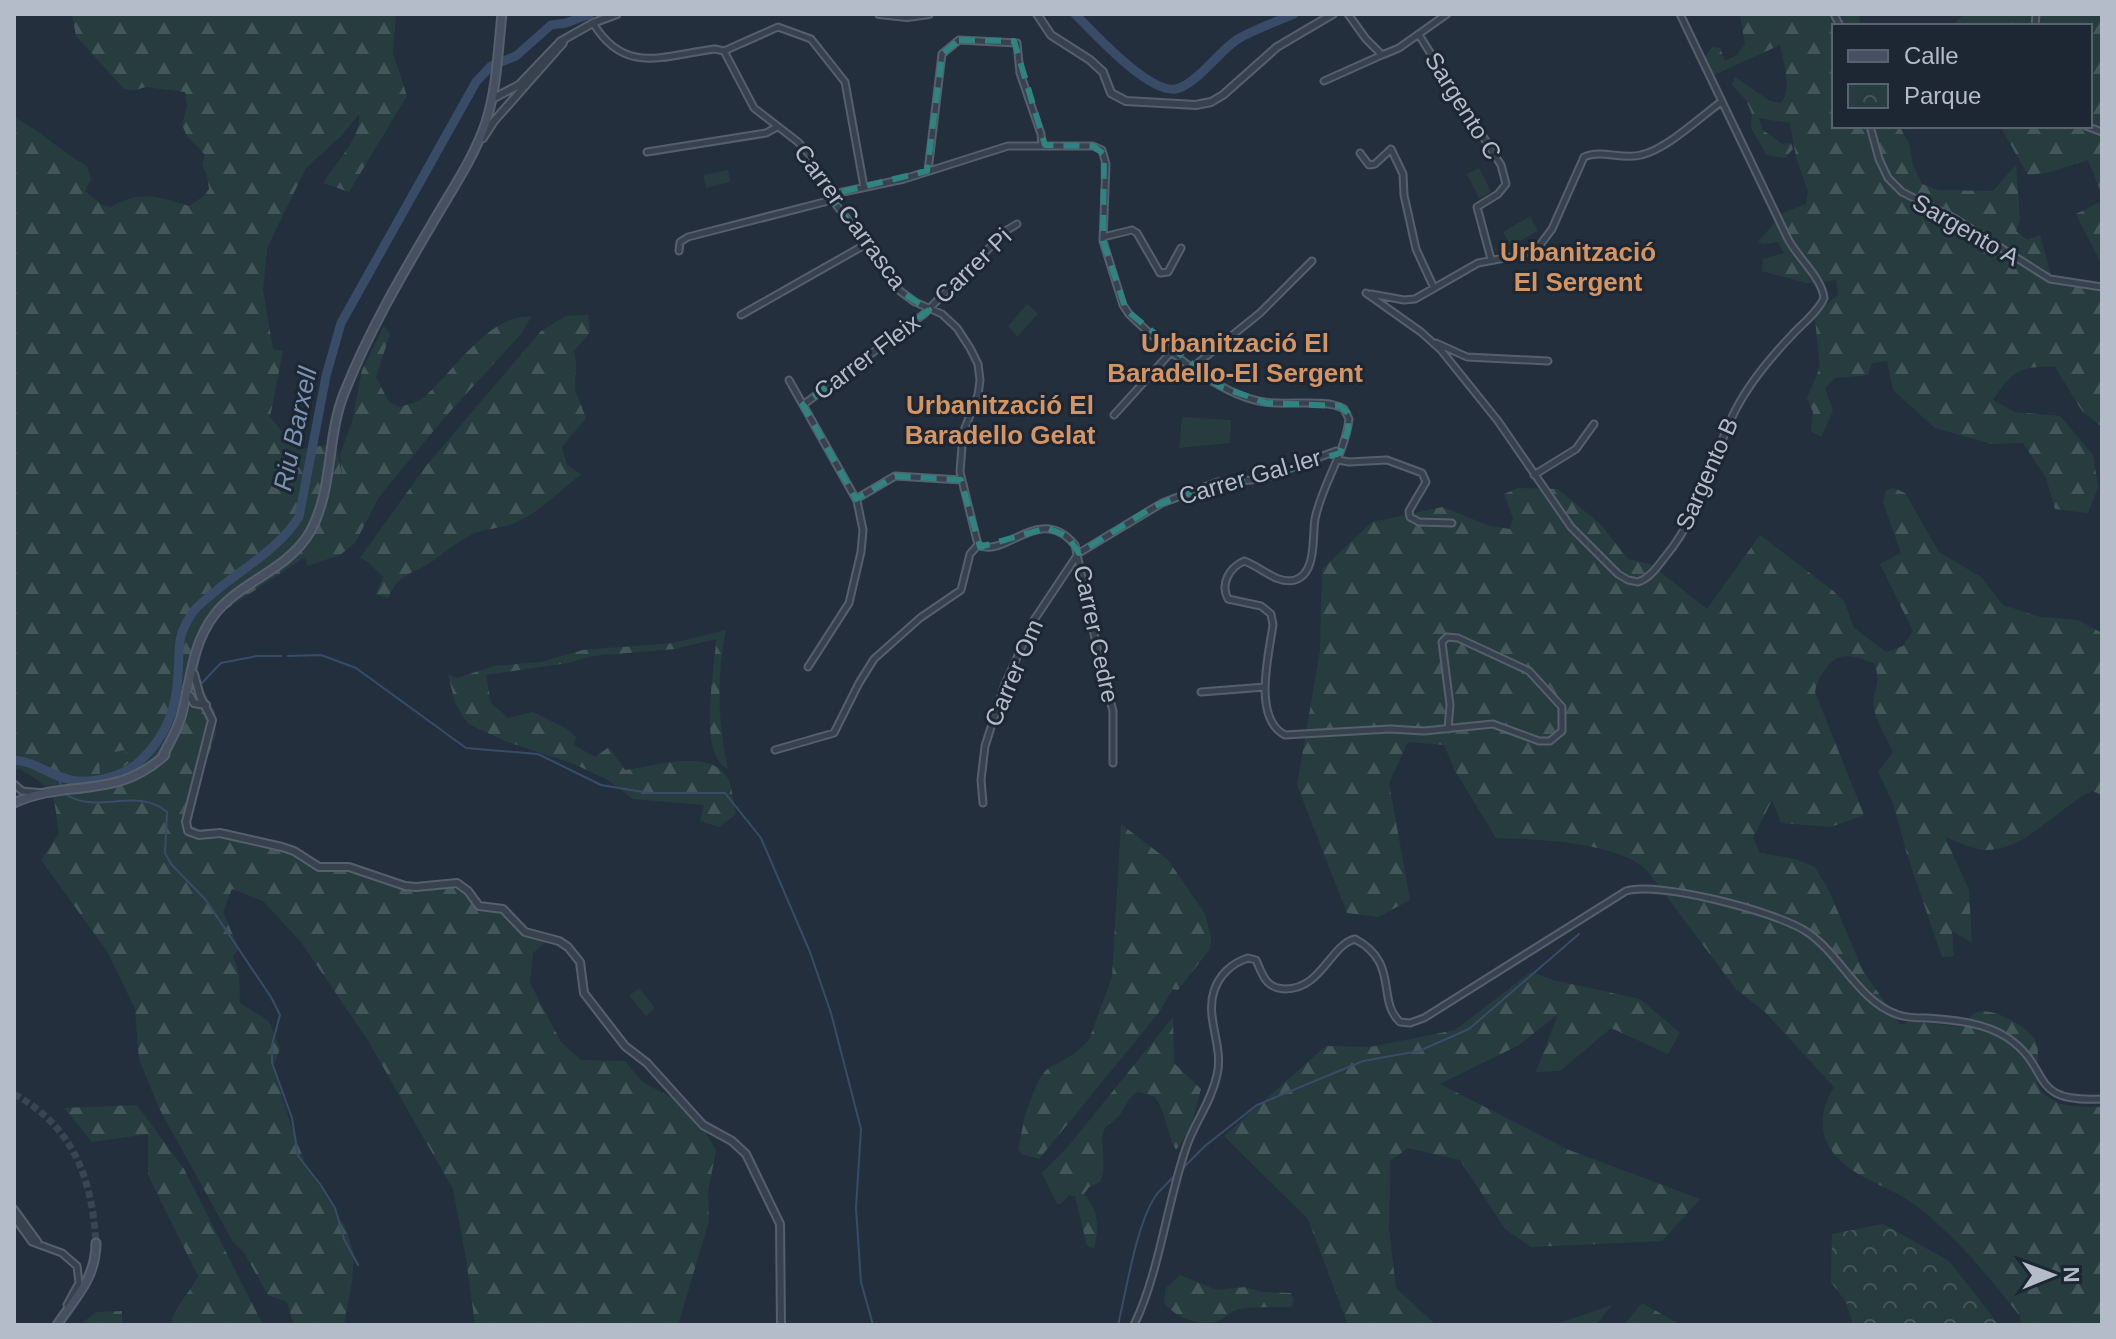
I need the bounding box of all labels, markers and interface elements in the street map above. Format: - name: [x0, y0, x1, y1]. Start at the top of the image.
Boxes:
- legend: [1832, 24, 2092, 128]
- text: Calle: [1904, 42, 1959, 69]
- street label: Sargento C: [1420, 47, 1507, 164]
- text: Parque: [1904, 82, 1981, 109]
- street label: Carrer Carrasca: [789, 139, 912, 295]
- street label: Sargento A: [1908, 188, 2024, 271]
- street label: Carrer Pi: [929, 223, 1017, 309]
- district label: Urbanització El Sergent: [1500, 237, 1656, 297]
- street label: Carrer Fleix: [809, 308, 925, 405]
- district label: Urbanització El Baradello-El Sergent: [1107, 328, 1363, 388]
- water label: Riu Barxell: [267, 363, 323, 494]
- district label: Urbanització El Baradello Gelat: [905, 390, 1096, 450]
- street label: Sargento B: [1670, 413, 1743, 534]
- street label: Carrer Gal·ler: [1176, 443, 1324, 510]
- street label: Carrer Cedre: [1069, 563, 1124, 705]
- street label: Carrer Om: [979, 615, 1048, 730]
- north arrow: [2012, 1235, 2092, 1315]
- text: N: [2059, 1266, 2084, 1283]

